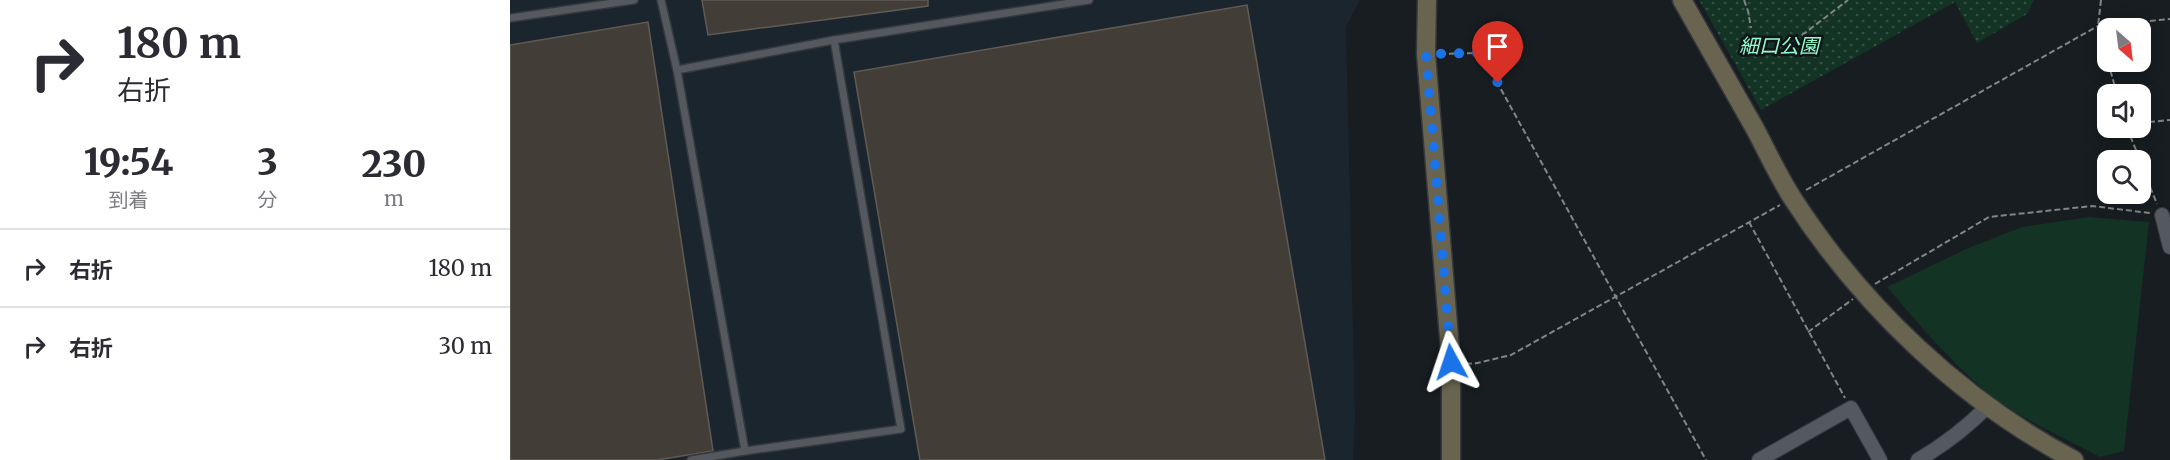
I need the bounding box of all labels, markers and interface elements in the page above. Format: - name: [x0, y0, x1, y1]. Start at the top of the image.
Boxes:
- text: 180 m: [117, 17, 241, 69]
- north arrow: [2097, 18, 2151, 72]
- map controls: [2097, 18, 2151, 204]
- pin: [1472, 21, 1523, 83]
- icon: right: [18, 24, 96, 102]
- icon: arrive: [1481, 30, 1514, 63]
- park label: 細口公園: [1739, 33, 1822, 58]
- text: 右折: [117, 73, 171, 107]
- button: sound: [2097, 84, 2151, 138]
- text: 19:54: [84, 140, 173, 185]
- text: 3: [257, 140, 278, 185]
- text: 230: [362, 142, 426, 187]
- button: search: [2097, 150, 2151, 204]
- text: m: [384, 186, 404, 211]
- text: 到着: [109, 187, 149, 212]
- text: 分: [257, 187, 277, 212]
- icon: right: [18, 252, 51, 285]
- text: 180 m: [428, 254, 492, 282]
- text: 右折: [69, 256, 113, 284]
- icon: right: [18, 330, 51, 363]
- position arrow: [1419, 330, 1483, 394]
- text: 30 m: [438, 332, 492, 360]
- text: 右折: [69, 334, 113, 362]

